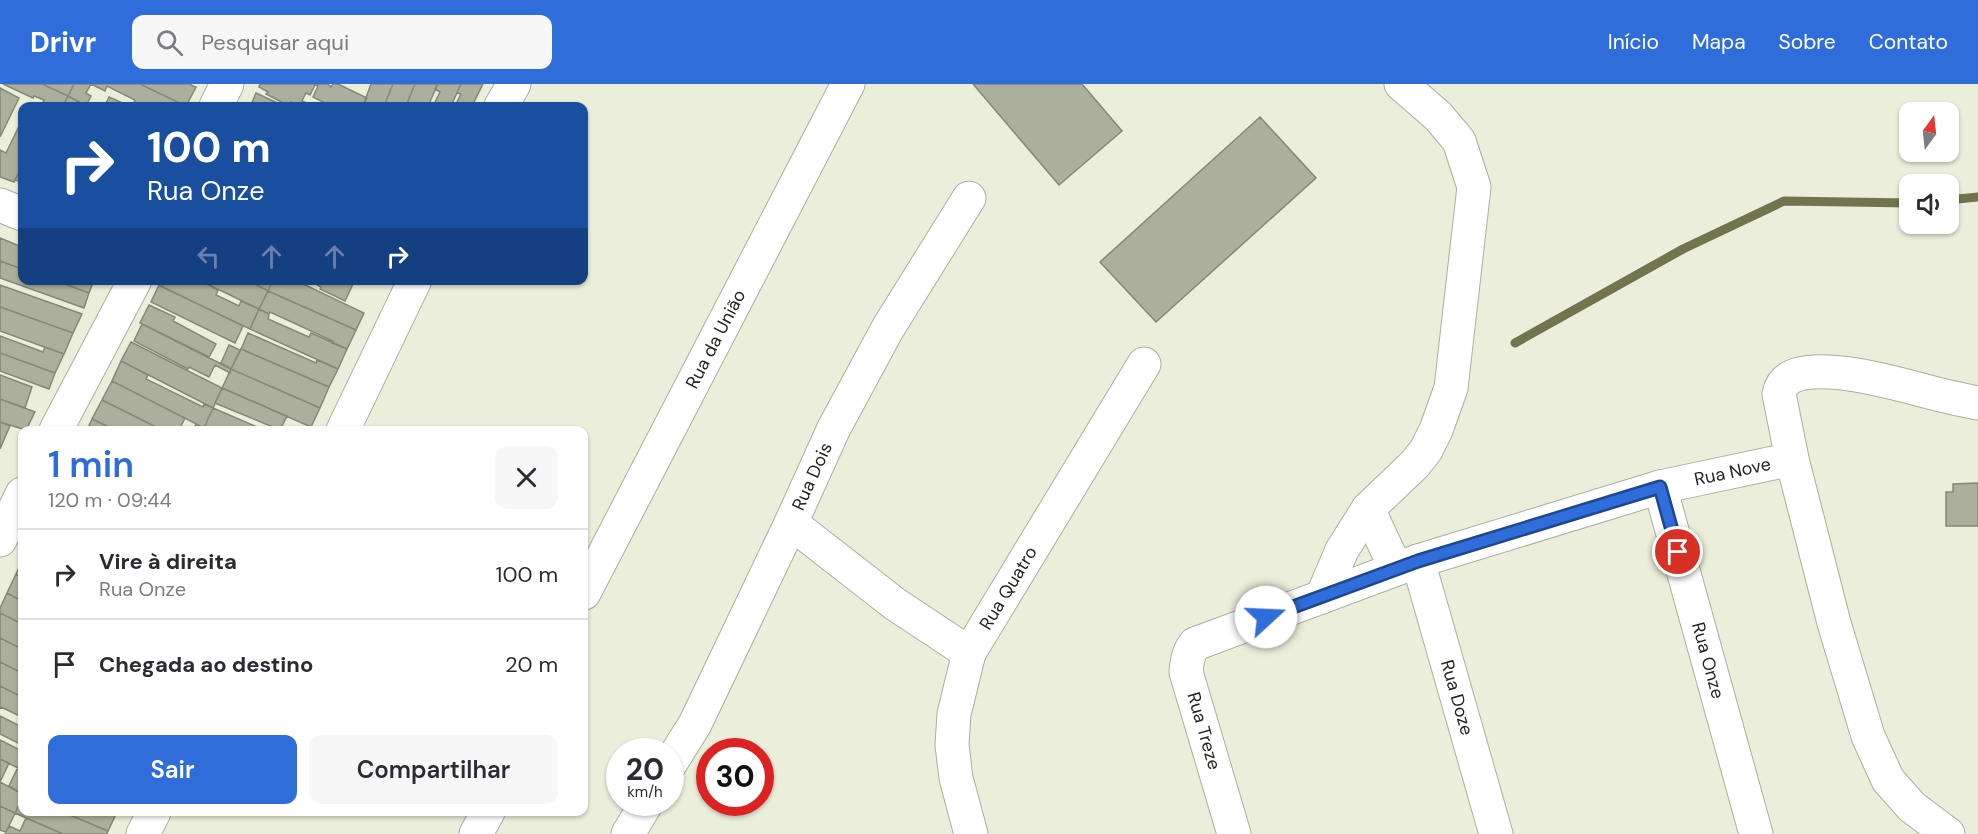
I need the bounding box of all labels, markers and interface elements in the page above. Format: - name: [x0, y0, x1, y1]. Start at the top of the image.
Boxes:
- search box: [132, 15, 552, 69]
- text: Drivr: [30, 24, 96, 61]
- icon: search: [153, 26, 186, 59]
- text: Pesquisar aqui: [201, 28, 349, 57]
- text: Início: [1608, 28, 1659, 56]
- text: Mapa: [1692, 28, 1746, 56]
- text: Sobre: [1779, 28, 1836, 56]
- text: Contato: [1869, 28, 1948, 56]
- north arrow: [1899, 102, 1959, 162]
- map controls: [1899, 102, 1959, 234]
- text: 100 m: [147, 120, 271, 175]
- icon: right: [48, 126, 126, 204]
- text: Rua Onze: [147, 173, 264, 208]
- button: sound: [1899, 174, 1959, 234]
- icon: left: [192, 240, 225, 273]
- icon: ahead: [255, 240, 288, 273]
- icon: ahead: [318, 240, 351, 273]
- icon: right: [381, 240, 414, 273]
- street label: Rua da União: [680, 285, 751, 393]
- street label: Rua Dois: [786, 439, 838, 514]
- text: 1 min: [48, 441, 134, 488]
- button: close: [495, 446, 558, 509]
- street label: Rua Nove: [1692, 452, 1773, 491]
- text: 120 m · 09:44: [48, 487, 172, 513]
- pin: [1652, 526, 1703, 577]
- icon: arrive: [1661, 535, 1694, 568]
- street label: Rua Quatro: [974, 542, 1043, 634]
- text: Vire à direita: [99, 547, 237, 576]
- icon: right: [48, 558, 81, 591]
- text: 100 m: [496, 560, 558, 589]
- text: Rua Onze: [99, 576, 186, 602]
- position arrow: [1234, 585, 1298, 649]
- street label: Rua Onze: [1686, 620, 1730, 701]
- icon: arrive: [48, 648, 81, 681]
- text: Chegada ao destino: [99, 650, 313, 679]
- text: 20 m: [505, 650, 558, 679]
- street label: Rua Doze: [1435, 657, 1479, 738]
- street label: Rua Treze: [1181, 689, 1227, 773]
- button: Sair: [48, 735, 297, 804]
- button: Compartilhar: [309, 735, 558, 804]
- speed limit sign: 30: [696, 738, 774, 816]
- text: 20: [626, 750, 664, 789]
- text: km/h: [627, 782, 663, 802]

